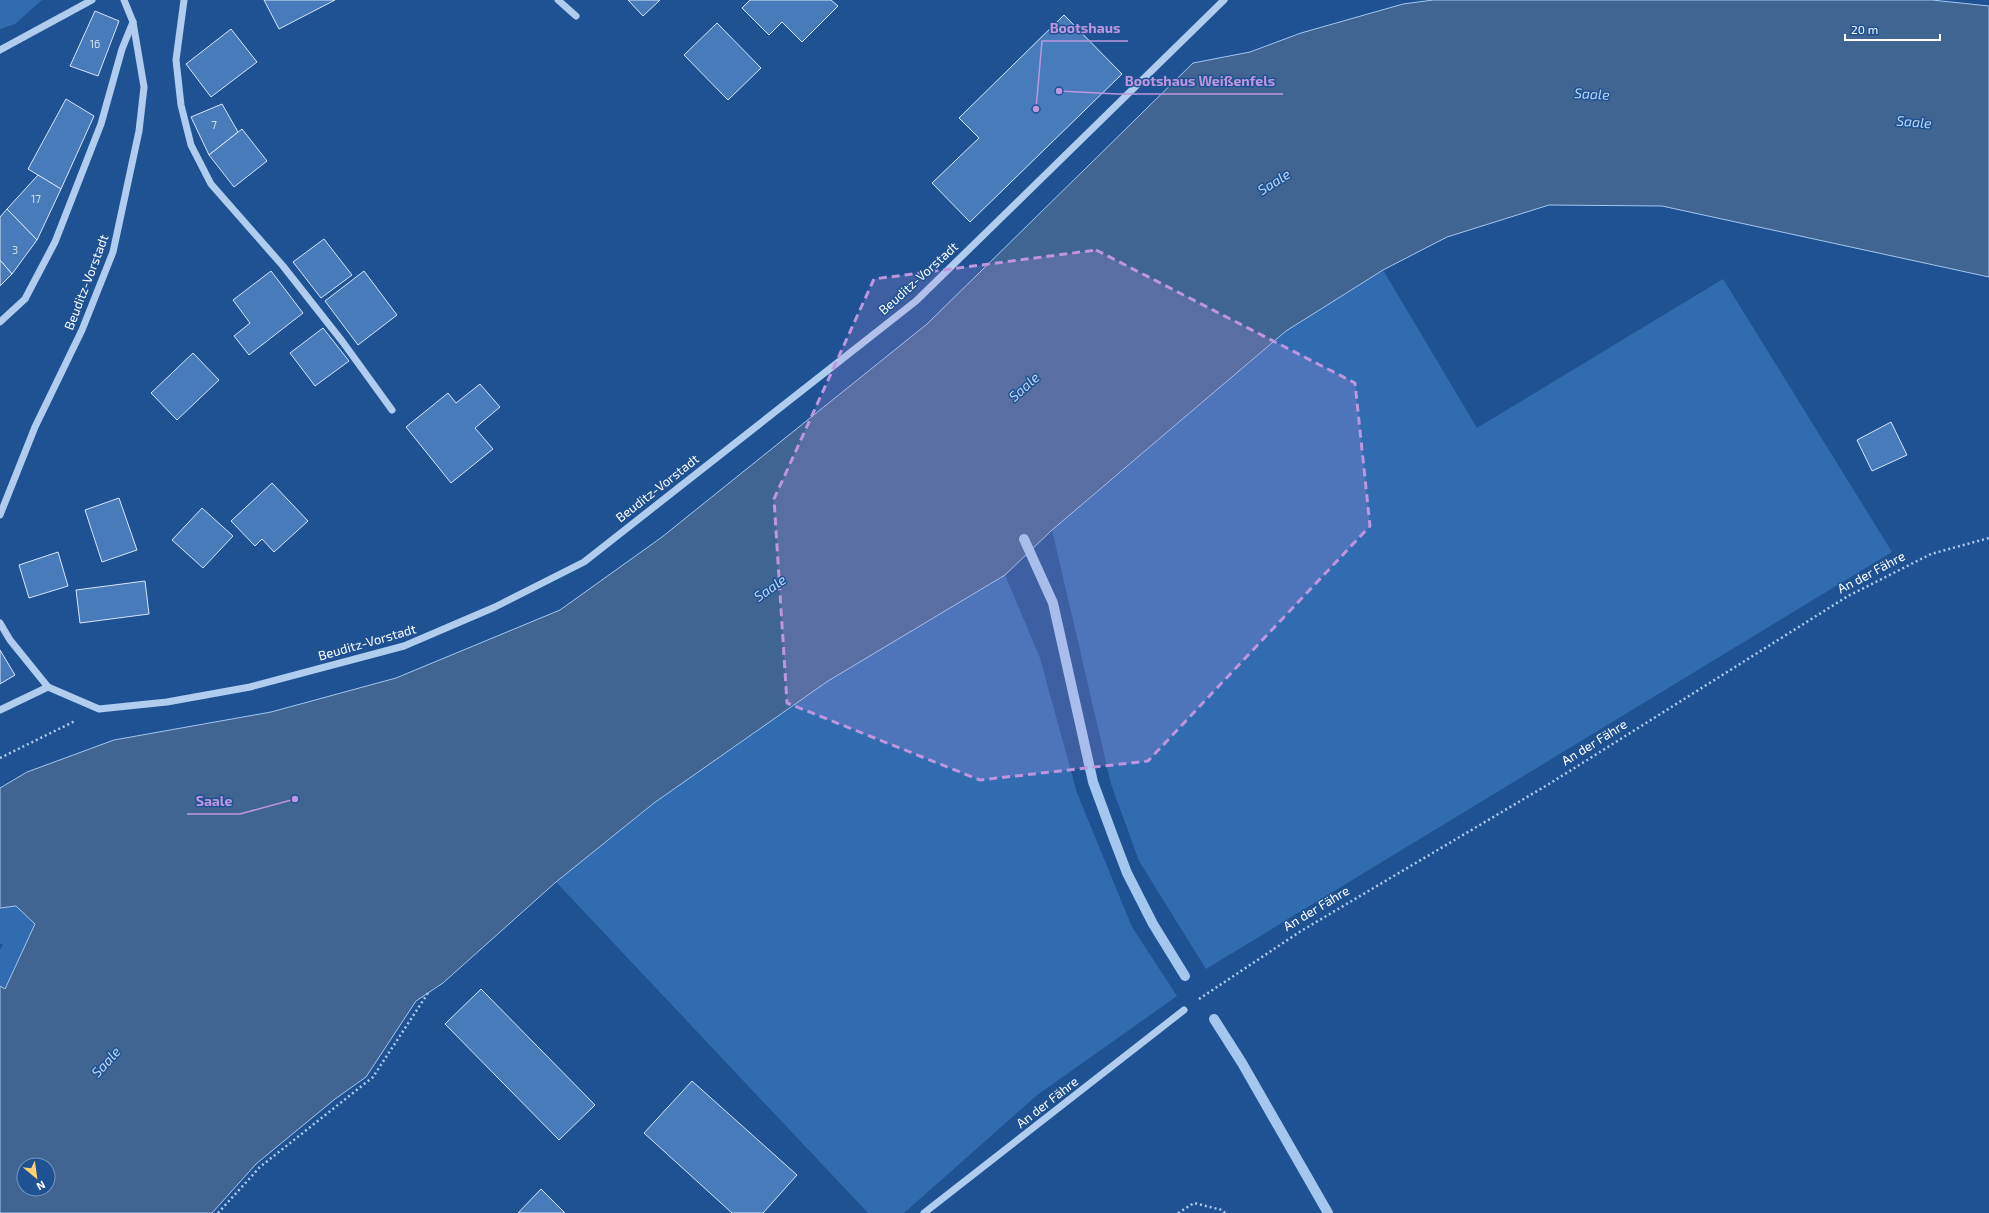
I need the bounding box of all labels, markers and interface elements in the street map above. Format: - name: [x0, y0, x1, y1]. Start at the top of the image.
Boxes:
- callout: Bootshaus: [1042, 15, 1128, 41]
- scale bar: [1845, 16, 1940, 42]
- text: Bootshaus: [1050, 19, 1120, 36]
- text: 20 m: [1851, 22, 1878, 36]
- house number: 16: [90, 37, 100, 50]
- callout: Bootshaus Weißenfels: [1117, 68, 1283, 94]
- text: Bootshaus Weißenfels: [1125, 72, 1275, 89]
- water label: Saale: [1574, 84, 1611, 103]
- water label: Saale: [1896, 111, 1933, 132]
- house number: 7: [211, 118, 217, 131]
- water label: Saale: [1254, 165, 1294, 198]
- house number: 17: [31, 192, 41, 205]
- street label: Beuditz-Vorstadt: [60, 232, 112, 332]
- street label: Beuditz-Vorstadt: [875, 238, 961, 318]
- house number: 3: [12, 243, 18, 256]
- water label: Saale: [1005, 368, 1043, 405]
- street label: Beuditz-Vorstadt: [612, 451, 702, 525]
- street label: An der Fähre: [1834, 548, 1908, 596]
- water label: Saale: [750, 570, 790, 605]
- street label: Beuditz-Vorstadt: [316, 620, 418, 664]
- street label: An der Fähre: [1558, 716, 1630, 768]
- callout: Saale: [187, 788, 240, 814]
- text: Saale: [196, 792, 232, 809]
- street label: An der Fähre: [1280, 882, 1352, 934]
- water label: Saale: [87, 1042, 124, 1081]
- street label: An der Fähre: [1013, 1073, 1081, 1131]
- north arrow: [16, 1157, 56, 1197]
- text: N: [34, 1179, 48, 1194]

